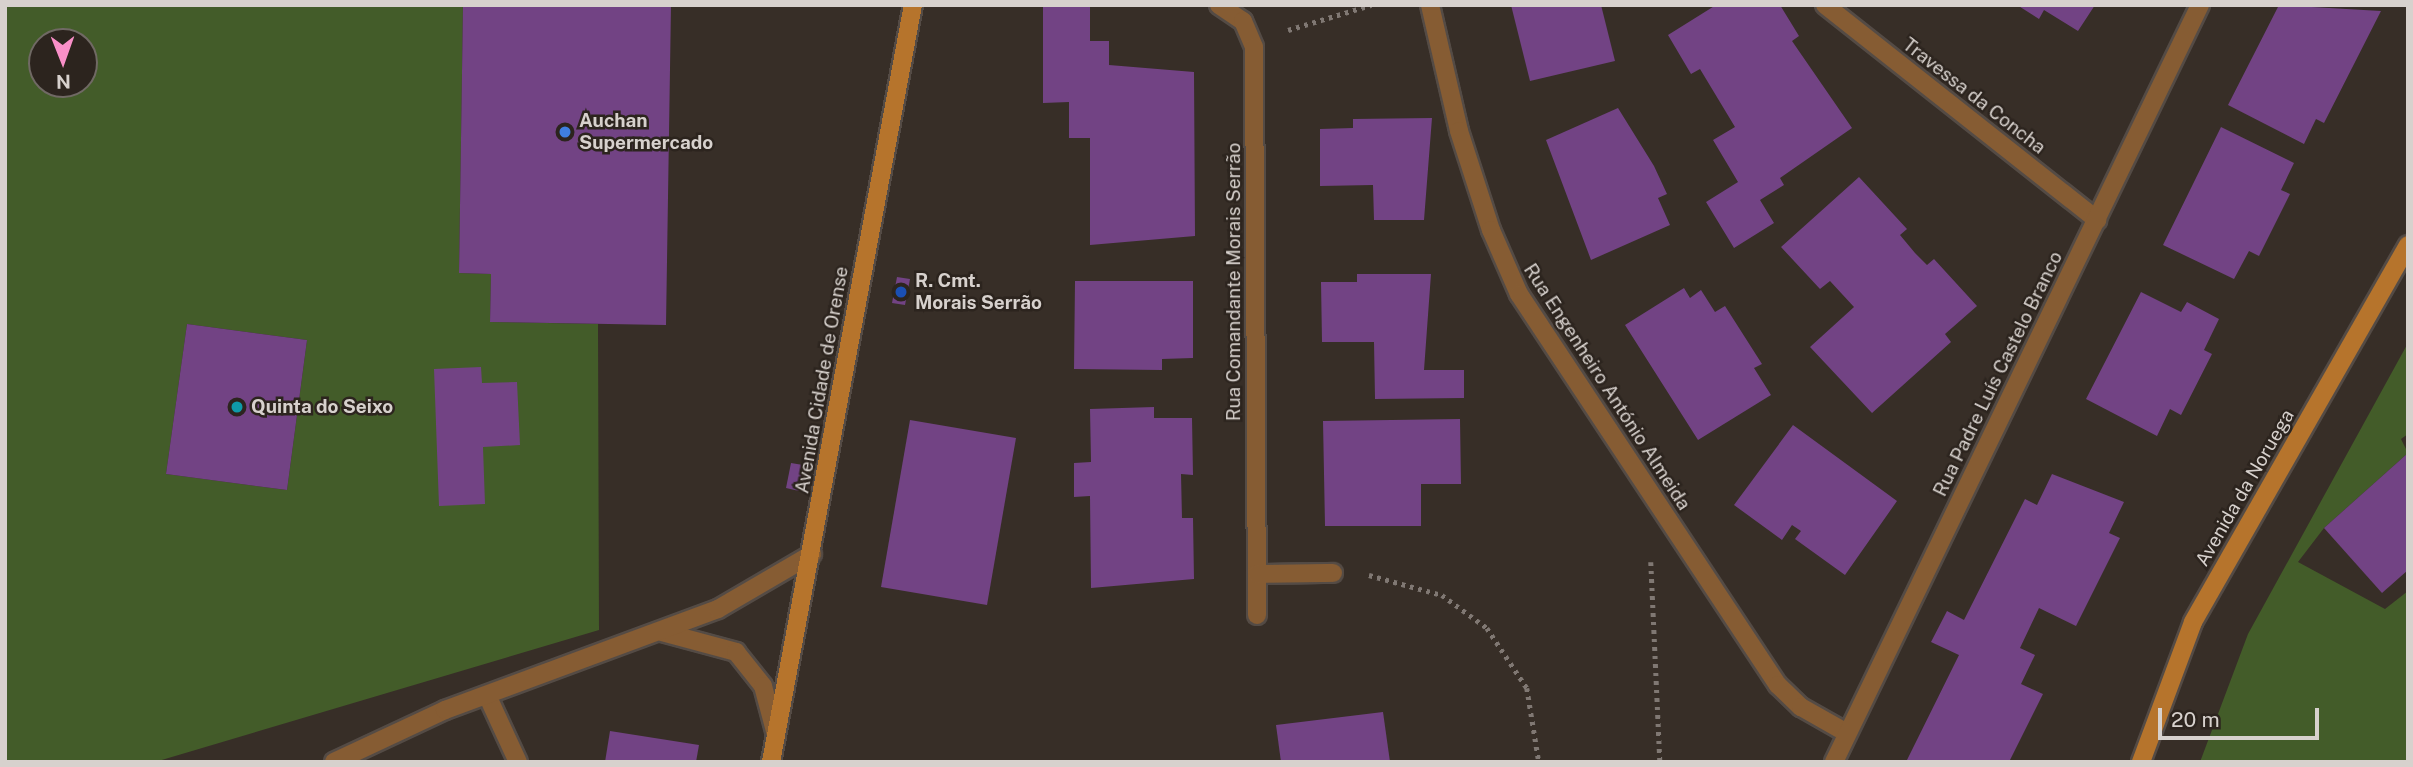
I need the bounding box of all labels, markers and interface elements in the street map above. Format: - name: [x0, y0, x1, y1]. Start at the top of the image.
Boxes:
- north arrow: [28, 28, 98, 98]
- street label: Travessa da Concha: [1898, 33, 2050, 159]
- text: N: [56, 71, 71, 93]
- place label: Auchan Supermercado: [579, 110, 713, 154]
- marker: Auchan Supermercado: [557, 124, 573, 140]
- street label: Rua Comandante Morais Serrão: [1223, 143, 1245, 421]
- street label: Rua Padre Luís Castelo Branco: [1929, 248, 2067, 500]
- street label: Rua Engenheiro António Almeida: [1519, 259, 1695, 515]
- street label: Avenida Cidade de Orense: [791, 264, 853, 496]
- place label: R. Cmt. Morais Serrão: [915, 270, 1042, 314]
- marker: R. Cmt. Morais Serrão: [893, 284, 909, 300]
- place label: Quinta do Seixo: [251, 396, 393, 418]
- marker: Quinta do Seixo: [229, 399, 245, 415]
- street label: Avenida da Noruega: [2191, 406, 2299, 570]
- scale bar: [2161, 694, 2322, 738]
- text: 20 m: [2171, 707, 2220, 732]

